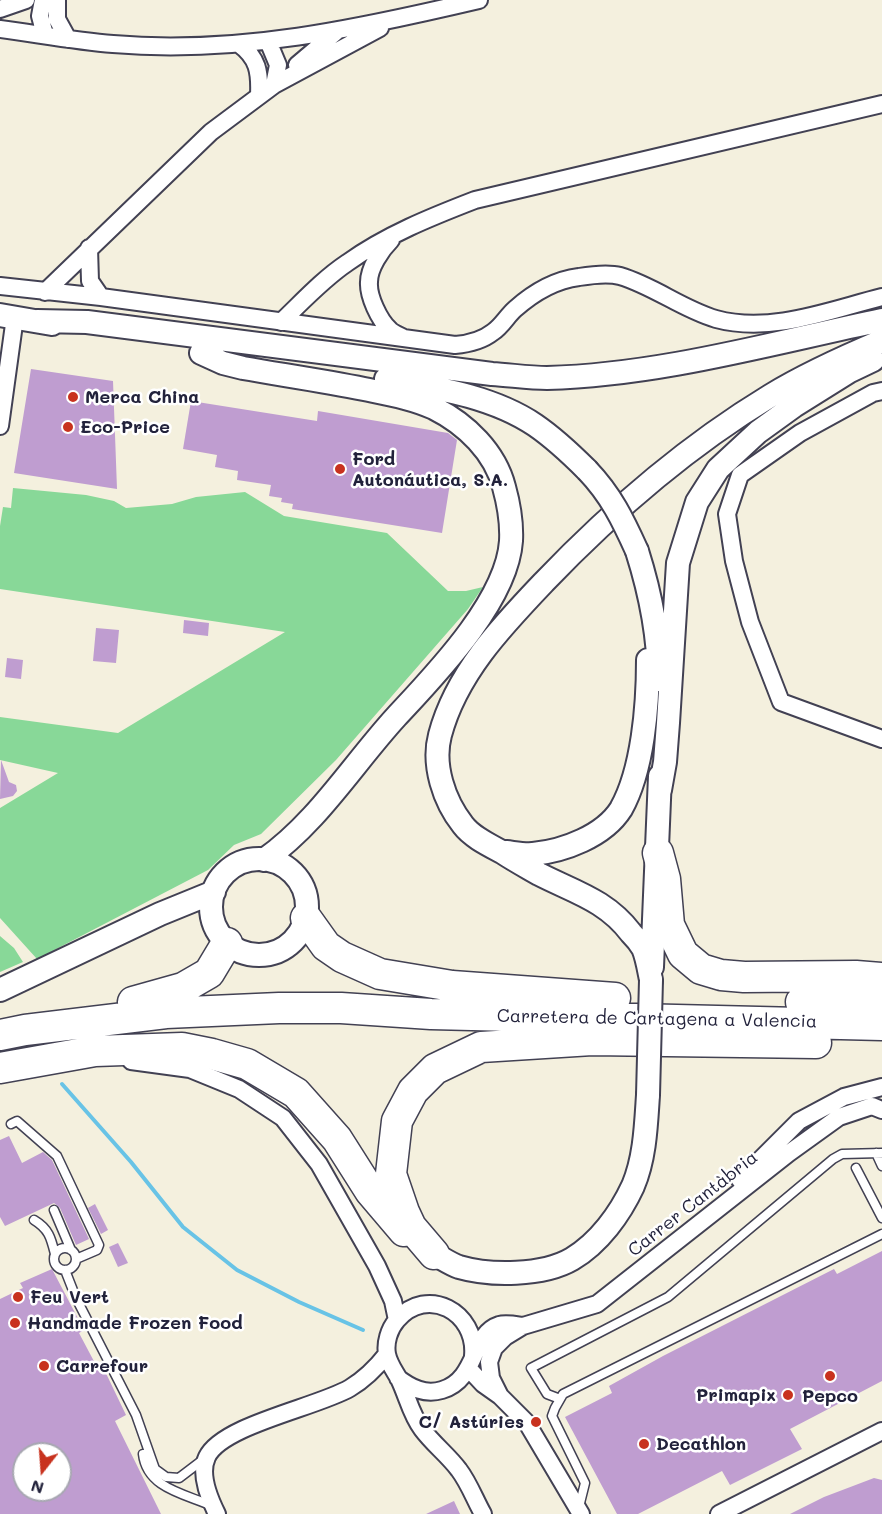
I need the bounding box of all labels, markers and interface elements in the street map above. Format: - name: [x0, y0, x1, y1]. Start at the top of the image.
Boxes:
- place label: Merca China: [85, 386, 199, 408]
- marker: Merca China: [66, 390, 80, 404]
- place label: Eco-Price: [80, 416, 170, 438]
- marker: Eco-Price: [61, 420, 75, 434]
- place label: Ford Autonáutica, S.A.: [352, 448, 508, 490]
- marker: Ford Autonáutica, S.A.: [333, 462, 347, 476]
- street label: Carretera de Cartagena a Valencia: [497, 1005, 817, 1033]
- street label: Carrer Cantàbria: [624, 1147, 762, 1261]
- place label: Feu Vert: [30, 1286, 109, 1308]
- marker: Feu Vert: [11, 1290, 25, 1304]
- place label: Handmade Frozen Food: [27, 1312, 243, 1334]
- marker: Handmade Frozen Food: [8, 1316, 22, 1330]
- place label: Carrefour: [56, 1355, 148, 1377]
- marker: Carrefour: [37, 1359, 51, 1373]
- marker: Pepco: [823, 1369, 837, 1383]
- place label: Primapix: [696, 1384, 776, 1406]
- place label: Pepco: [802, 1385, 858, 1407]
- marker: Primapix: [781, 1388, 795, 1402]
- place label: C/ Astúries: [418, 1411, 524, 1433]
- marker: C/ Astúries: [529, 1415, 543, 1429]
- place label: Decathlon: [656, 1433, 746, 1455]
- marker: Decathlon: [637, 1437, 651, 1451]
- north arrow: [12, 1442, 72, 1502]
- text: N: [28, 1476, 46, 1500]

